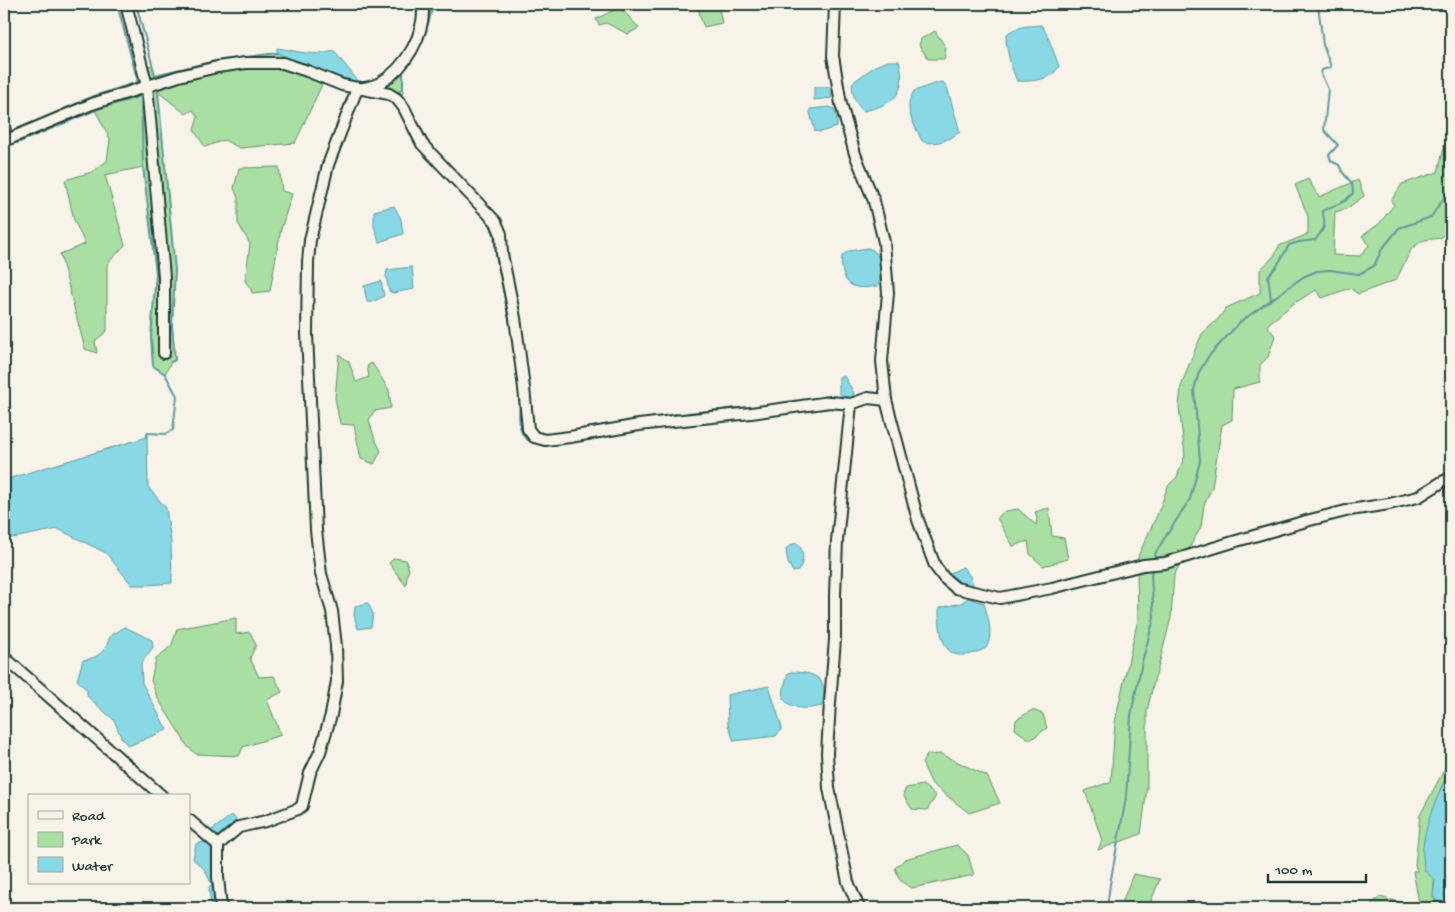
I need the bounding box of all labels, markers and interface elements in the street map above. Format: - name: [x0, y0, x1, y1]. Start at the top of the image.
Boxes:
- legend: [28, 794, 190, 884]
- text: Road: [72, 808, 106, 826]
- text: Park: [71, 832, 102, 850]
- scale bar: [1268, 852, 1365, 884]
- text: Water: [72, 858, 114, 876]
- text: 100 m: [1274, 862, 1313, 880]

